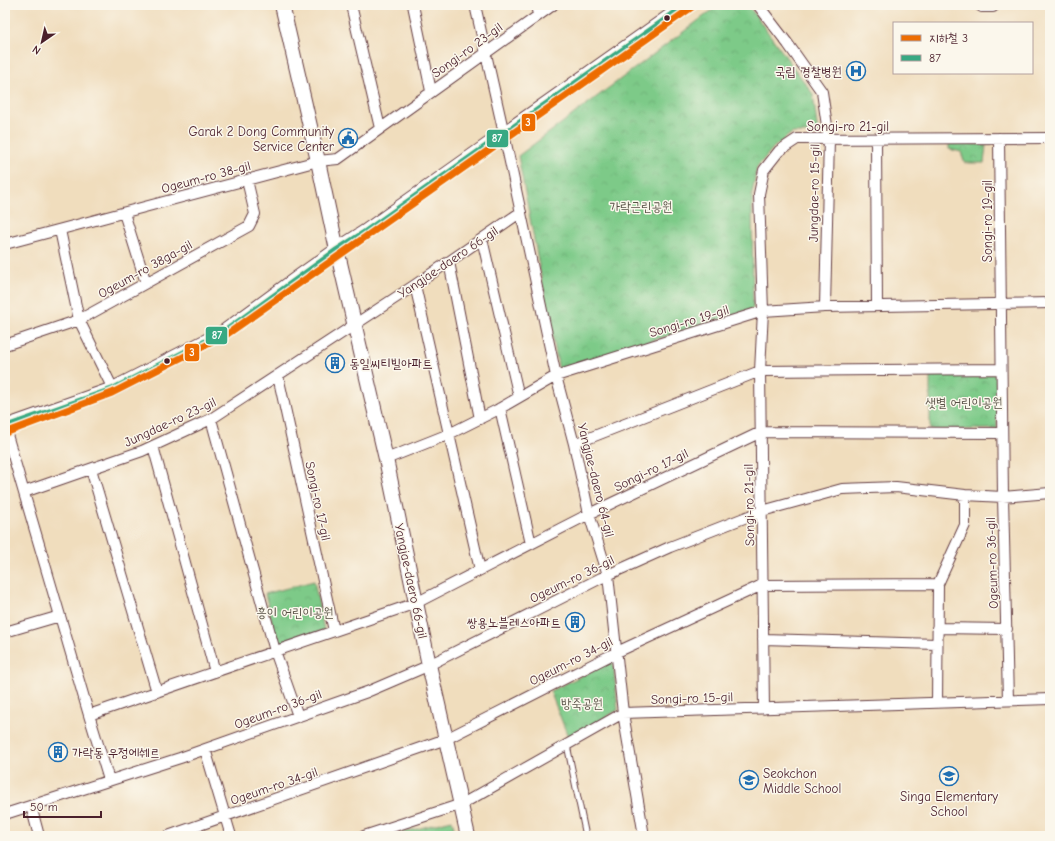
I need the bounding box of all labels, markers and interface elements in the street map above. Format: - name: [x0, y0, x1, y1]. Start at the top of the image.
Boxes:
- unlabelled marker: [662, 13, 672, 23]
- street label: Songi-ro 23-gil: [429, 19, 505, 81]
- north arrow: [22, 22, 62, 62]
- legend: [893, 22, 1033, 74]
- text: 지하철 3: [929, 31, 968, 45]
- text: N: [30, 42, 43, 57]
- text: 87: [929, 51, 941, 65]
- hospital icon: 국립 경찰병원: [845, 60, 867, 82]
- place label: 국립 경찰병원: [775, 64, 842, 79]
- line badge: 3: [521, 113, 536, 132]
- text: 3: [525, 116, 531, 129]
- street label: Songi-ro 21-gil: [807, 119, 889, 134]
- place label: Garak 2 Dong Community Service Center: [188, 124, 335, 154]
- public building icon: Garak 2 Dong Community Service Center: [337, 127, 359, 149]
- line badge: 87: [486, 129, 509, 148]
- text: 87: [492, 132, 502, 145]
- street label: Jungdae-ro 15-gil: [806, 144, 822, 242]
- street label: Ogeum-ro 38-gil: [160, 158, 252, 196]
- street label: Songi-ro 19-gil: [980, 180, 995, 262]
- park label: 가락근린공원: [610, 199, 672, 214]
- street label: Yangjae-daero 66-gil: [395, 223, 501, 301]
- street label: Ogeum-ro 38ga-gil: [95, 237, 195, 301]
- street label: Songi-ro 19-gil: [647, 302, 731, 340]
- line badge: 87: [205, 326, 228, 345]
- text: 87: [212, 329, 222, 342]
- line badge: 3: [184, 343, 200, 362]
- text: 3: [189, 346, 195, 359]
- building icon: 동일씨티빌아파트: [324, 352, 346, 374]
- unlabelled marker: [162, 356, 172, 366]
- place label: 동일씨티빌아파트: [349, 356, 433, 371]
- street label: Jungdae-ro 23-gil: [122, 394, 218, 450]
- park label: 샛별 어린이공원: [925, 395, 1003, 410]
- street label: Yangjae-daero 64-gil: [575, 422, 617, 538]
- street label: Songi-ro 17-gil: [611, 446, 691, 494]
- street label: Songi-ro 17-gil: [302, 460, 334, 542]
- street label: Songi-ro 21-gil: [741, 464, 757, 546]
- street label: Ogeum-ro 36-gil: [983, 517, 1001, 609]
- street label: Yangjae-daero 66-gil: [391, 522, 431, 640]
- street label: Ogeum-ro 36-gil: [527, 552, 617, 606]
- park label: 흥이 어린이공원: [256, 605, 334, 620]
- building icon: 쌍용노블레스아파트: [564, 611, 586, 633]
- place label: 쌍용노블레스아파트: [467, 615, 561, 630]
- street label: Ogeum-ro 34-gil: [527, 634, 615, 688]
- street label: Ogeum-ro 36-gil: [232, 686, 324, 732]
- street label: Songi-ro 15-gil: [650, 689, 734, 707]
- park label: 방죽공원: [561, 696, 603, 711]
- building icon: 가락동 우정에쉐르: [47, 741, 69, 763]
- place label: 가락동 우정에쉐르: [72, 745, 160, 760]
- street label: Ogeum-ro 34-gil: [228, 764, 320, 808]
- school or university icon: Singa Elementary School: [938, 765, 960, 787]
- place label: Seokchon Middle School: [763, 766, 841, 796]
- school or university icon: Seokchon Middle School: [738, 769, 760, 791]
- place label: Singa Elementary School: [900, 789, 998, 819]
- scale bar: [24, 793, 101, 819]
- text: 50 m: [30, 800, 58, 814]

